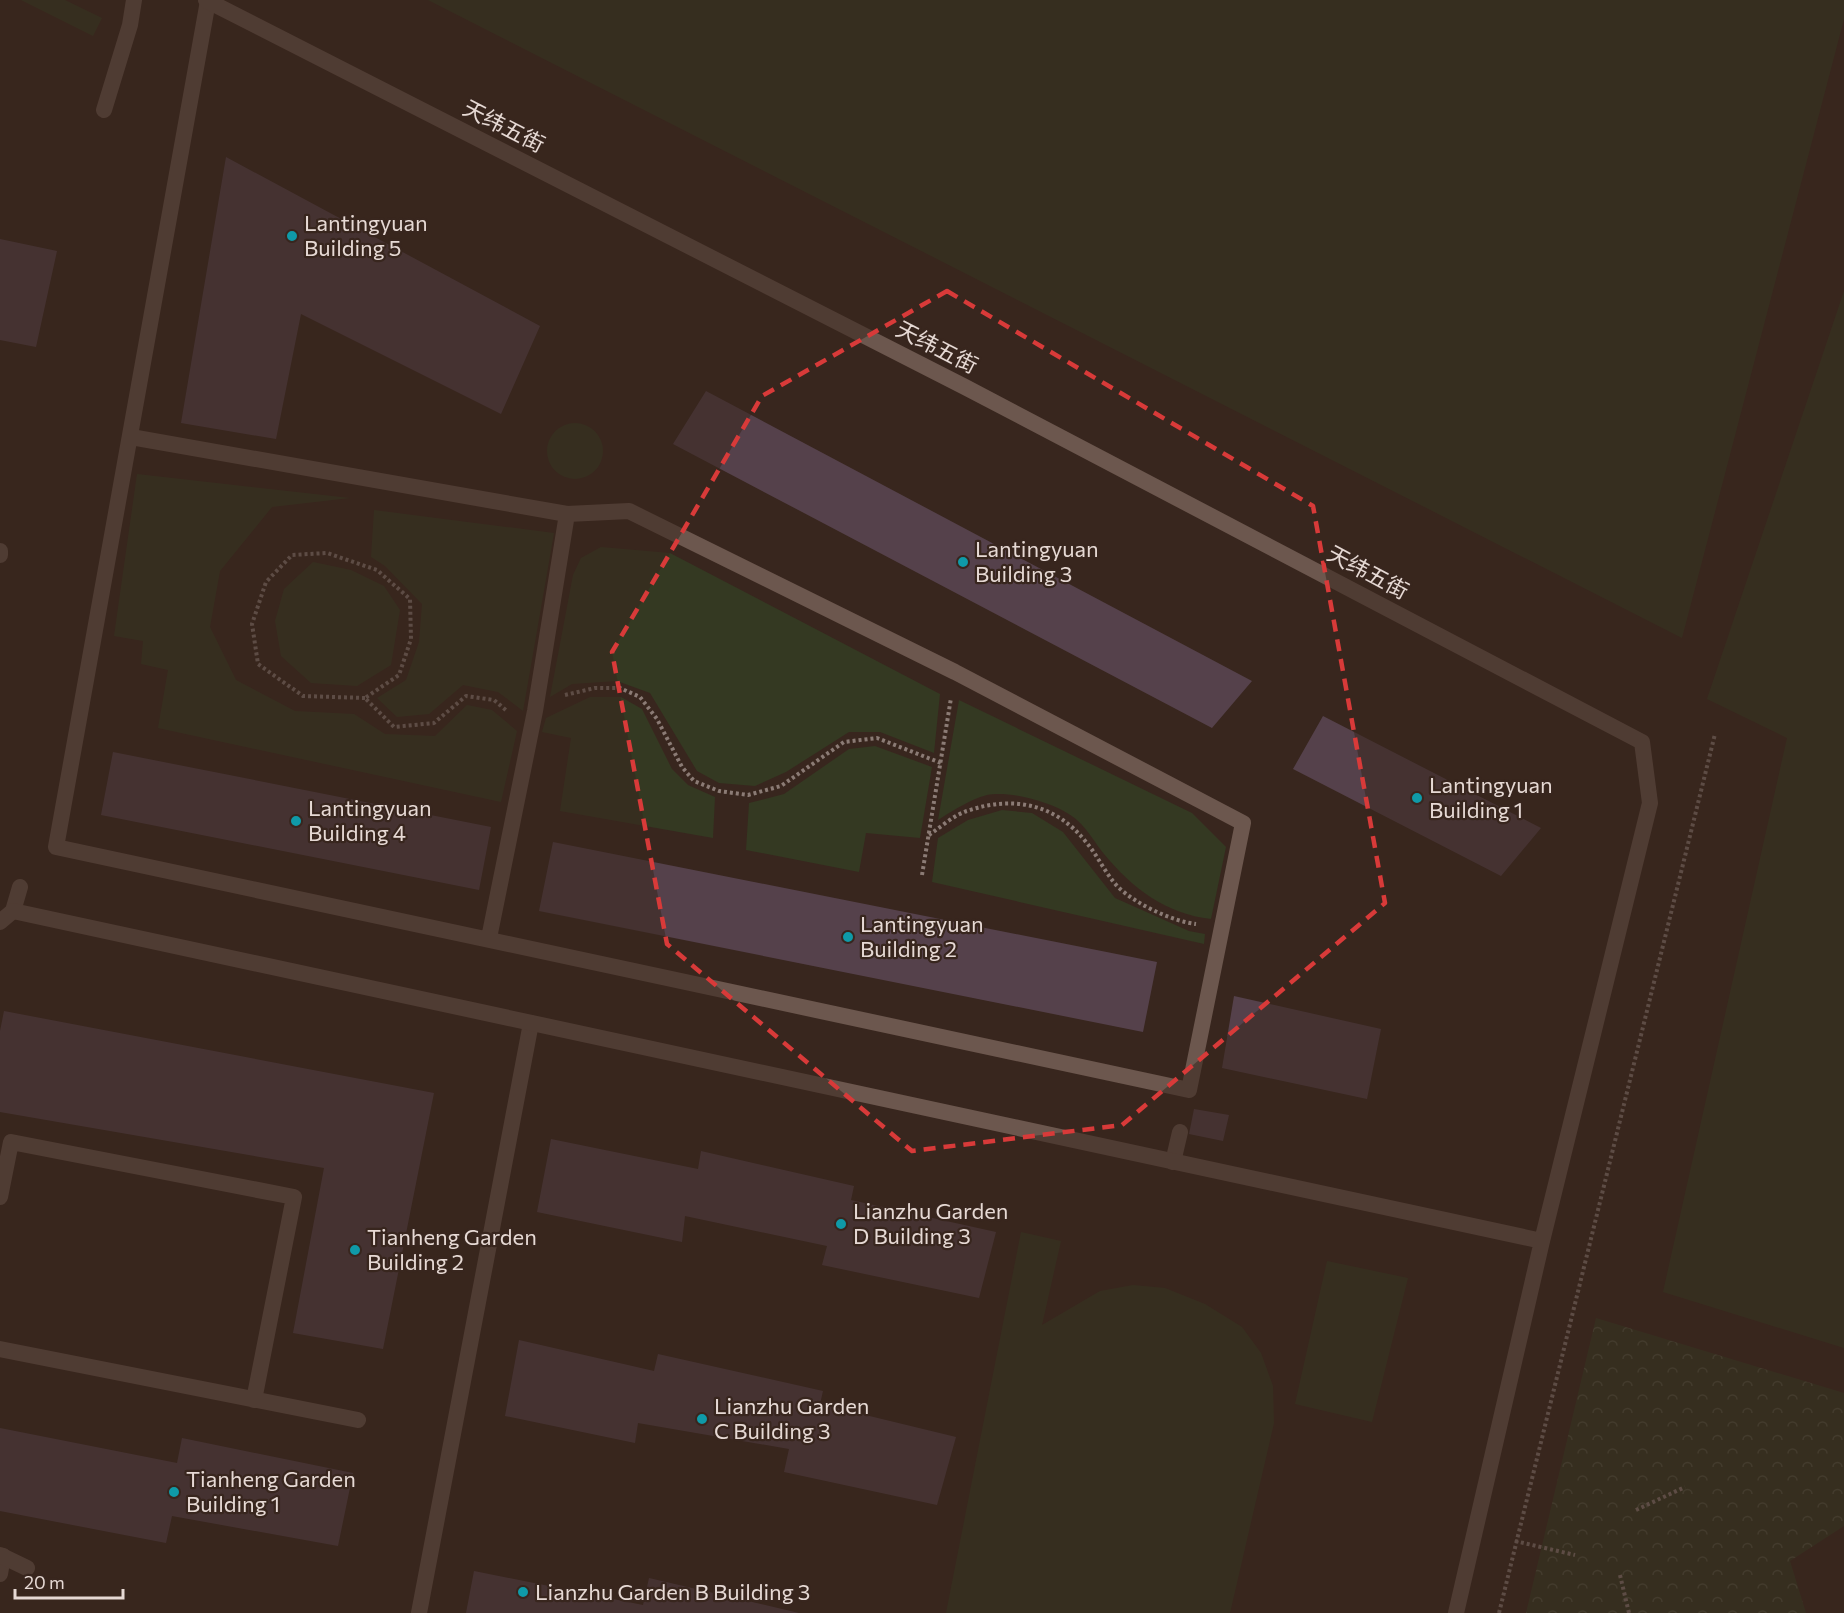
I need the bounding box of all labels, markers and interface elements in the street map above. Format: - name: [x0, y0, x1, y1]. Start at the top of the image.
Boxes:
- street label: 天纬五街: [459, 94, 550, 158]
- place label: Lantingyuan Building 5: [304, 209, 428, 261]
- marker: Lantingyuan Building 5: [285, 229, 299, 243]
- street label: 天纬五街: [892, 315, 983, 379]
- place label: Lantingyuan Building 3: [975, 535, 1099, 587]
- street label: 天纬五街: [1323, 539, 1413, 604]
- marker: Lantingyuan Building 3: [956, 555, 970, 569]
- place label: Lantingyuan Building 1: [1429, 771, 1553, 823]
- marker: Lantingyuan Building 1: [1410, 791, 1424, 805]
- place label: Lantingyuan Building 4: [308, 794, 432, 846]
- marker: Lantingyuan Building 4: [289, 814, 303, 828]
- place label: Lantingyuan Building 2: [860, 910, 984, 962]
- marker: Lantingyuan Building 2: [841, 930, 855, 944]
- place label: Lianzhu Garden D Building 3: [853, 1197, 1008, 1249]
- marker: Lianzhu Garden D Building 3: [834, 1217, 848, 1231]
- place label: Tianheng Garden Building 2: [367, 1223, 537, 1275]
- marker: Tianheng Garden Building 2: [348, 1243, 362, 1257]
- place label: Lianzhu Garden C Building 3: [714, 1392, 869, 1444]
- marker: Lianzhu Garden C Building 3: [695, 1412, 709, 1426]
- place label: Tianheng Garden Building 1: [186, 1465, 356, 1517]
- marker: Tianheng Garden Building 1: [167, 1485, 181, 1499]
- scale bar: [15, 1562, 123, 1600]
- text: 20 m: [24, 1571, 65, 1593]
- place label: Lianzhu Garden B Building 3: [535, 1578, 810, 1605]
- marker: Lianzhu Garden B Building 3: [516, 1585, 530, 1599]

